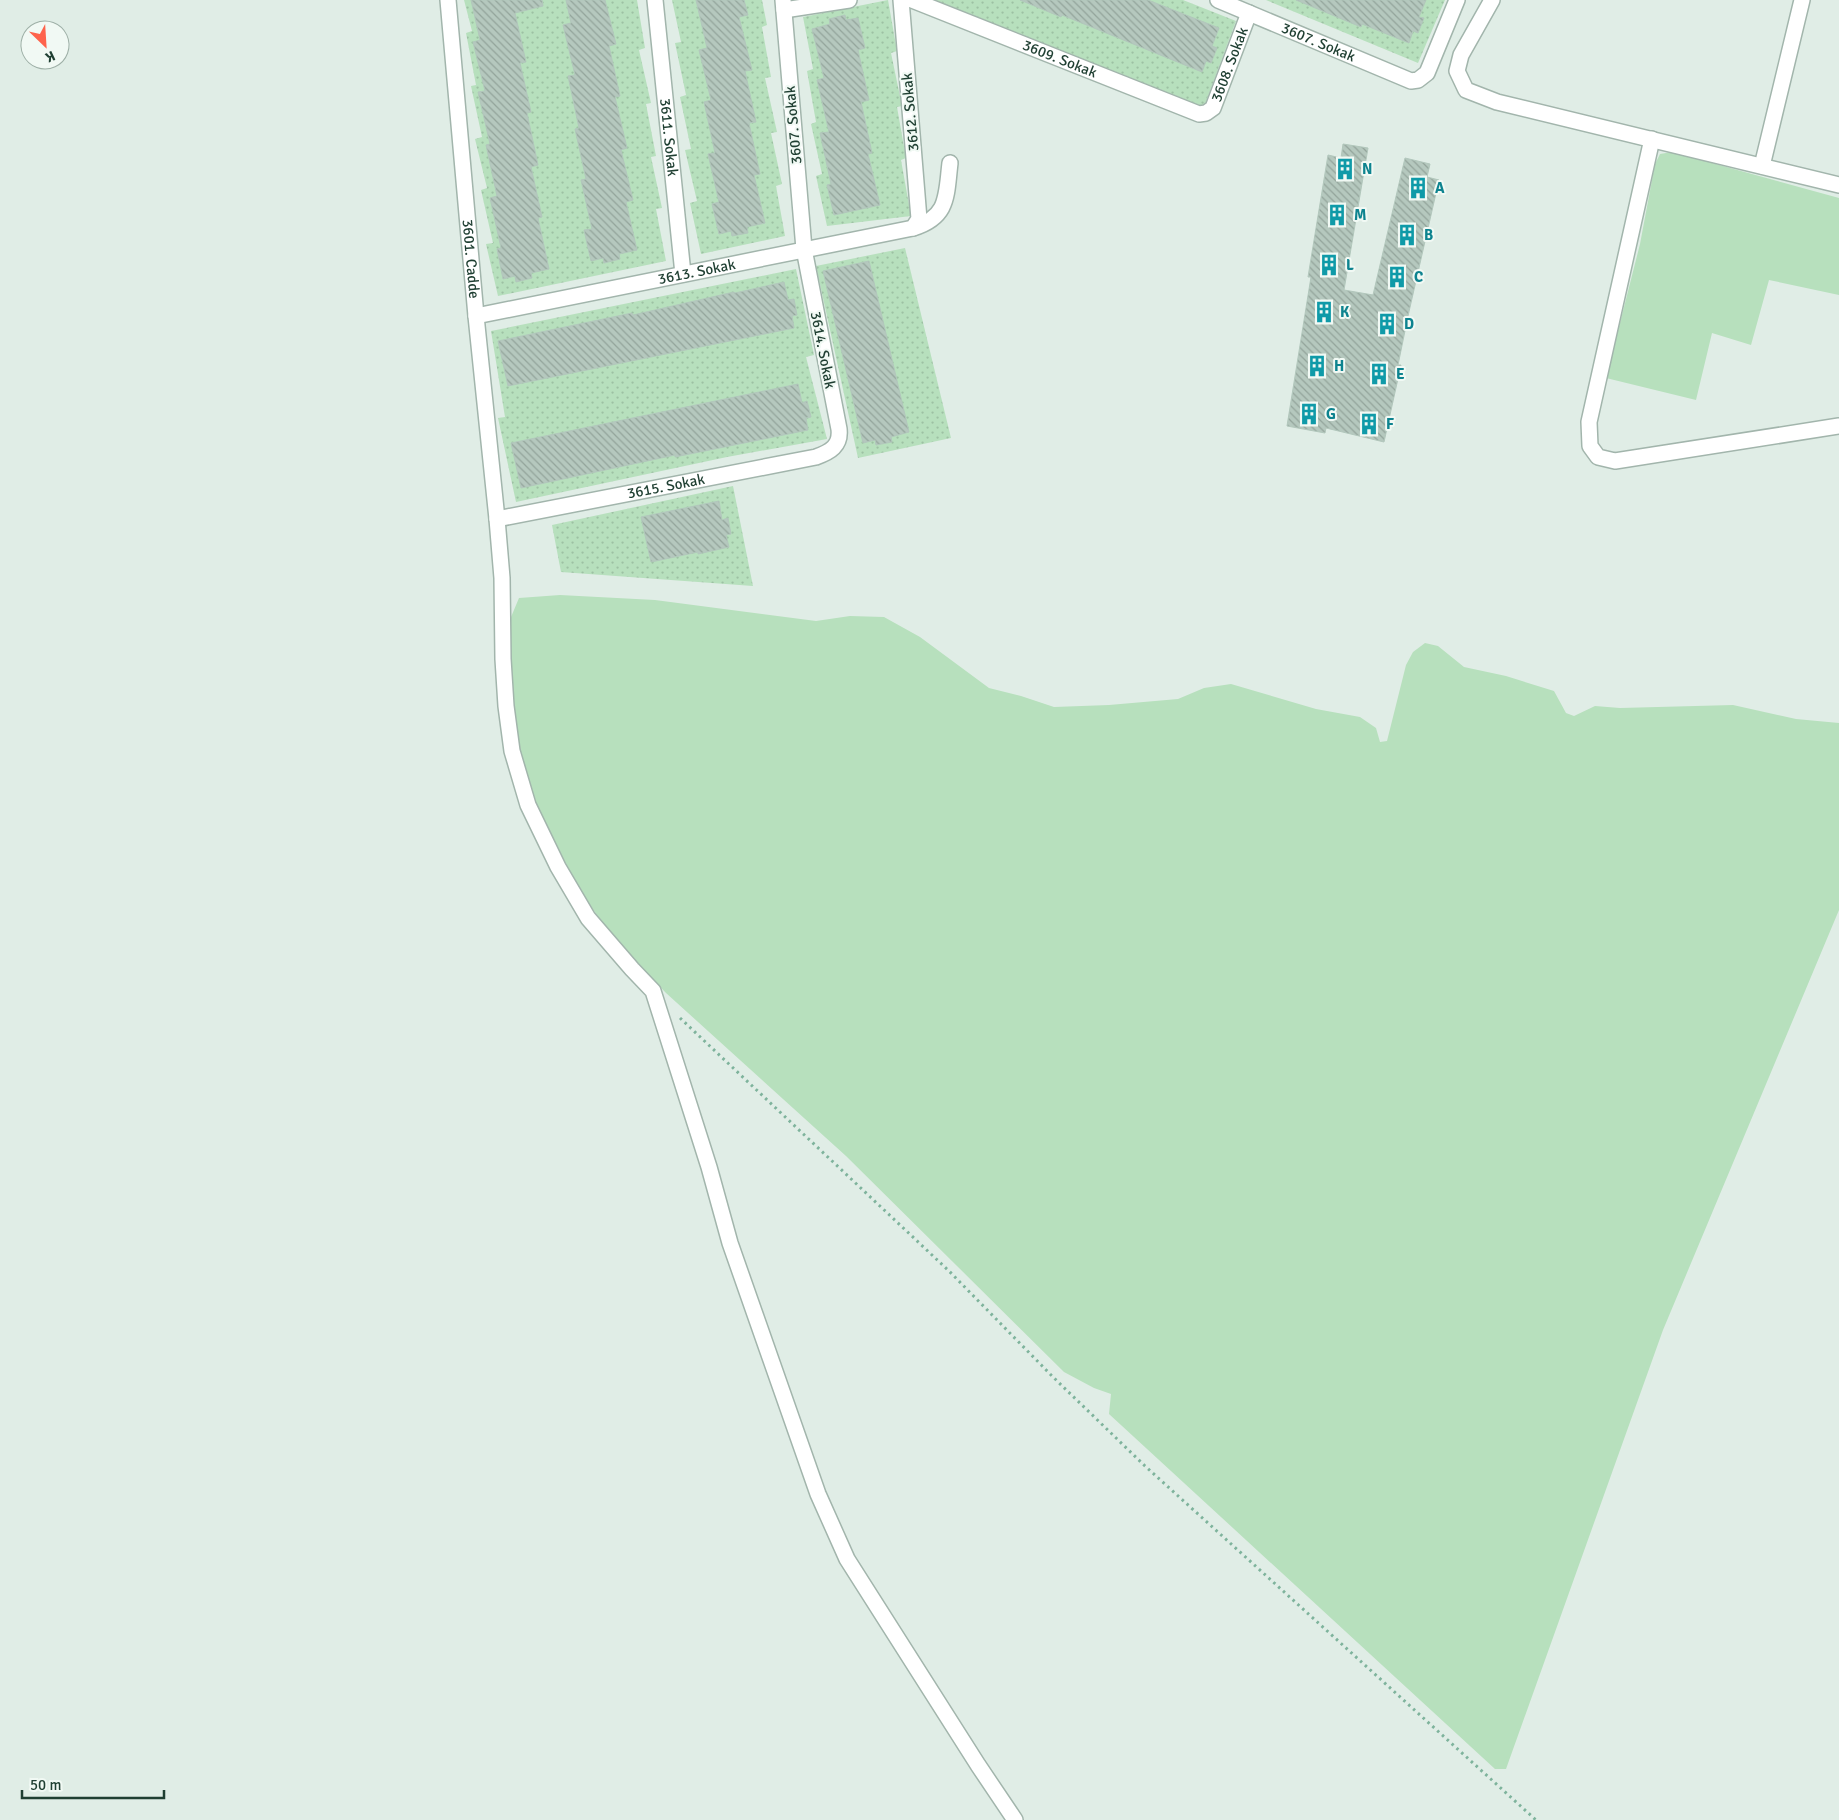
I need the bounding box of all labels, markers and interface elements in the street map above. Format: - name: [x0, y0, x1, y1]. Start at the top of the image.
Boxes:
- street label: 3607. Sokak: [1279, 19, 1359, 66]
- north arrow: [20, 20, 70, 70]
- street label: 3608. Sokak: [1207, 24, 1252, 104]
- street label: 3609. Sokak: [1020, 36, 1100, 82]
- text: K: [42, 47, 58, 66]
- street label: 3612. Sokak: [898, 72, 922, 152]
- street label: 3607. Sokak: [781, 85, 805, 165]
- street label: 3611. Sokak: [656, 97, 682, 178]
- building icon: N: [1332, 156, 1358, 182]
- place label: N: [1362, 160, 1372, 178]
- building icon: A: [1405, 175, 1431, 201]
- place label: A: [1435, 179, 1445, 197]
- building icon: M: [1324, 202, 1350, 228]
- place label: M: [1354, 206, 1367, 224]
- street label: 3601. Cadde: [458, 219, 483, 299]
- building icon: B: [1394, 222, 1420, 248]
- place label: B: [1424, 226, 1433, 244]
- building icon: L: [1316, 252, 1342, 278]
- street label: 3613. Sokak: [656, 255, 737, 288]
- place label: L: [1346, 256, 1354, 274]
- building icon: C: [1384, 264, 1410, 290]
- place label: C: [1414, 268, 1423, 286]
- building icon: K: [1311, 299, 1337, 325]
- place label: K: [1340, 303, 1350, 321]
- street label: 3614. Sokak: [807, 310, 839, 391]
- building icon: D: [1374, 311, 1400, 337]
- place label: D: [1404, 315, 1414, 333]
- building icon: H: [1304, 353, 1330, 379]
- place label: H: [1334, 357, 1344, 375]
- building icon: E: [1366, 361, 1392, 387]
- place label: E: [1396, 365, 1405, 383]
- building icon: G: [1296, 401, 1322, 427]
- place label: G: [1326, 405, 1336, 423]
- building icon: F: [1356, 411, 1382, 437]
- place label: F: [1386, 415, 1394, 433]
- street label: 3615. Sokak: [626, 470, 707, 503]
- scale bar: [22, 1768, 165, 1800]
- text: 50 m: [30, 1776, 61, 1794]

